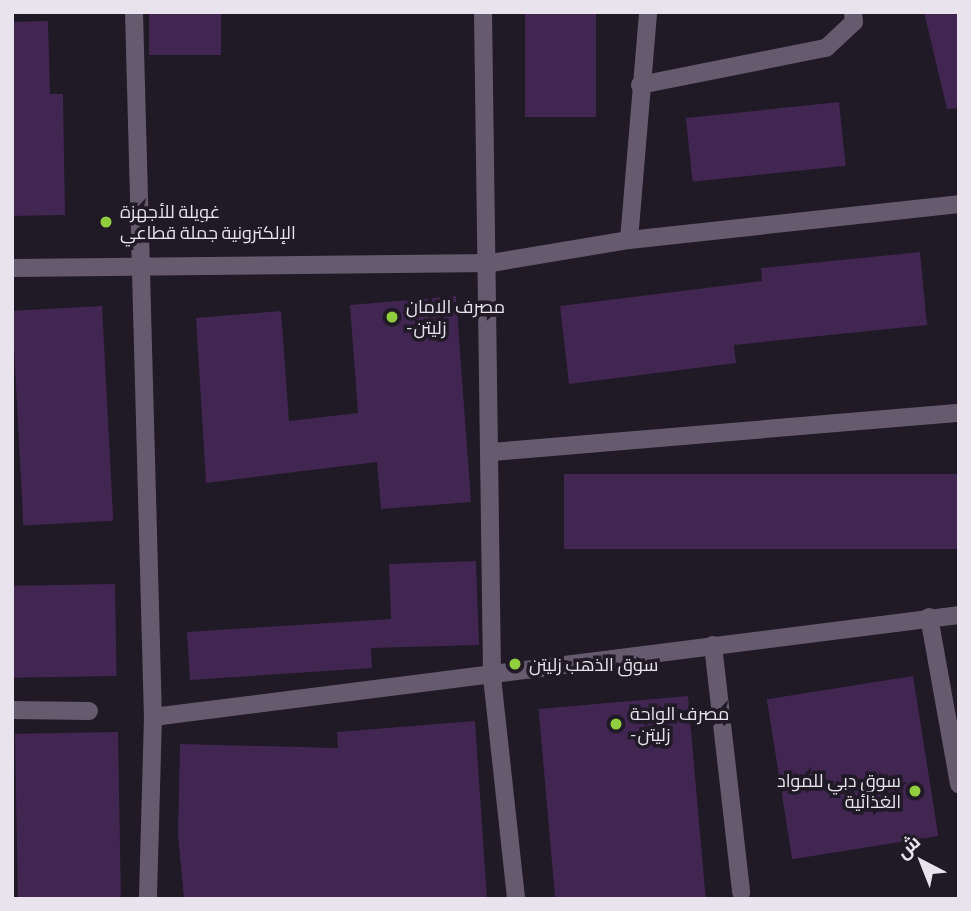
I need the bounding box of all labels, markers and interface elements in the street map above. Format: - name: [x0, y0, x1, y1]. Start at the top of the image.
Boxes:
- place label: غويلة للأجهزة الإلكترونية جملة قطاعي: [120, 201, 296, 244]
- marker: غويلة للأجهزة الإلكترونية جملة قطاعي: [98, 214, 114, 230]
- place label: مصرف الامان -زليتن: [406, 296, 505, 338]
- marker: مصرف الامان -زليتن: [384, 309, 400, 325]
- place label: سوق الذهب زليتن: [529, 653, 658, 675]
- marker: سوق الذهب زليتن: [507, 656, 523, 672]
- place label: مصرف الواحة -زليتن: [630, 703, 729, 746]
- marker: مصرف الواحة -زليتن: [608, 716, 624, 732]
- place label: سوق دبي للمواد الغذائية: [777, 770, 901, 812]
- marker: سوق دبي للمواد الغذائية: [907, 783, 923, 799]
- north arrow: [887, 827, 957, 897]
- text: ش: [890, 829, 926, 864]

